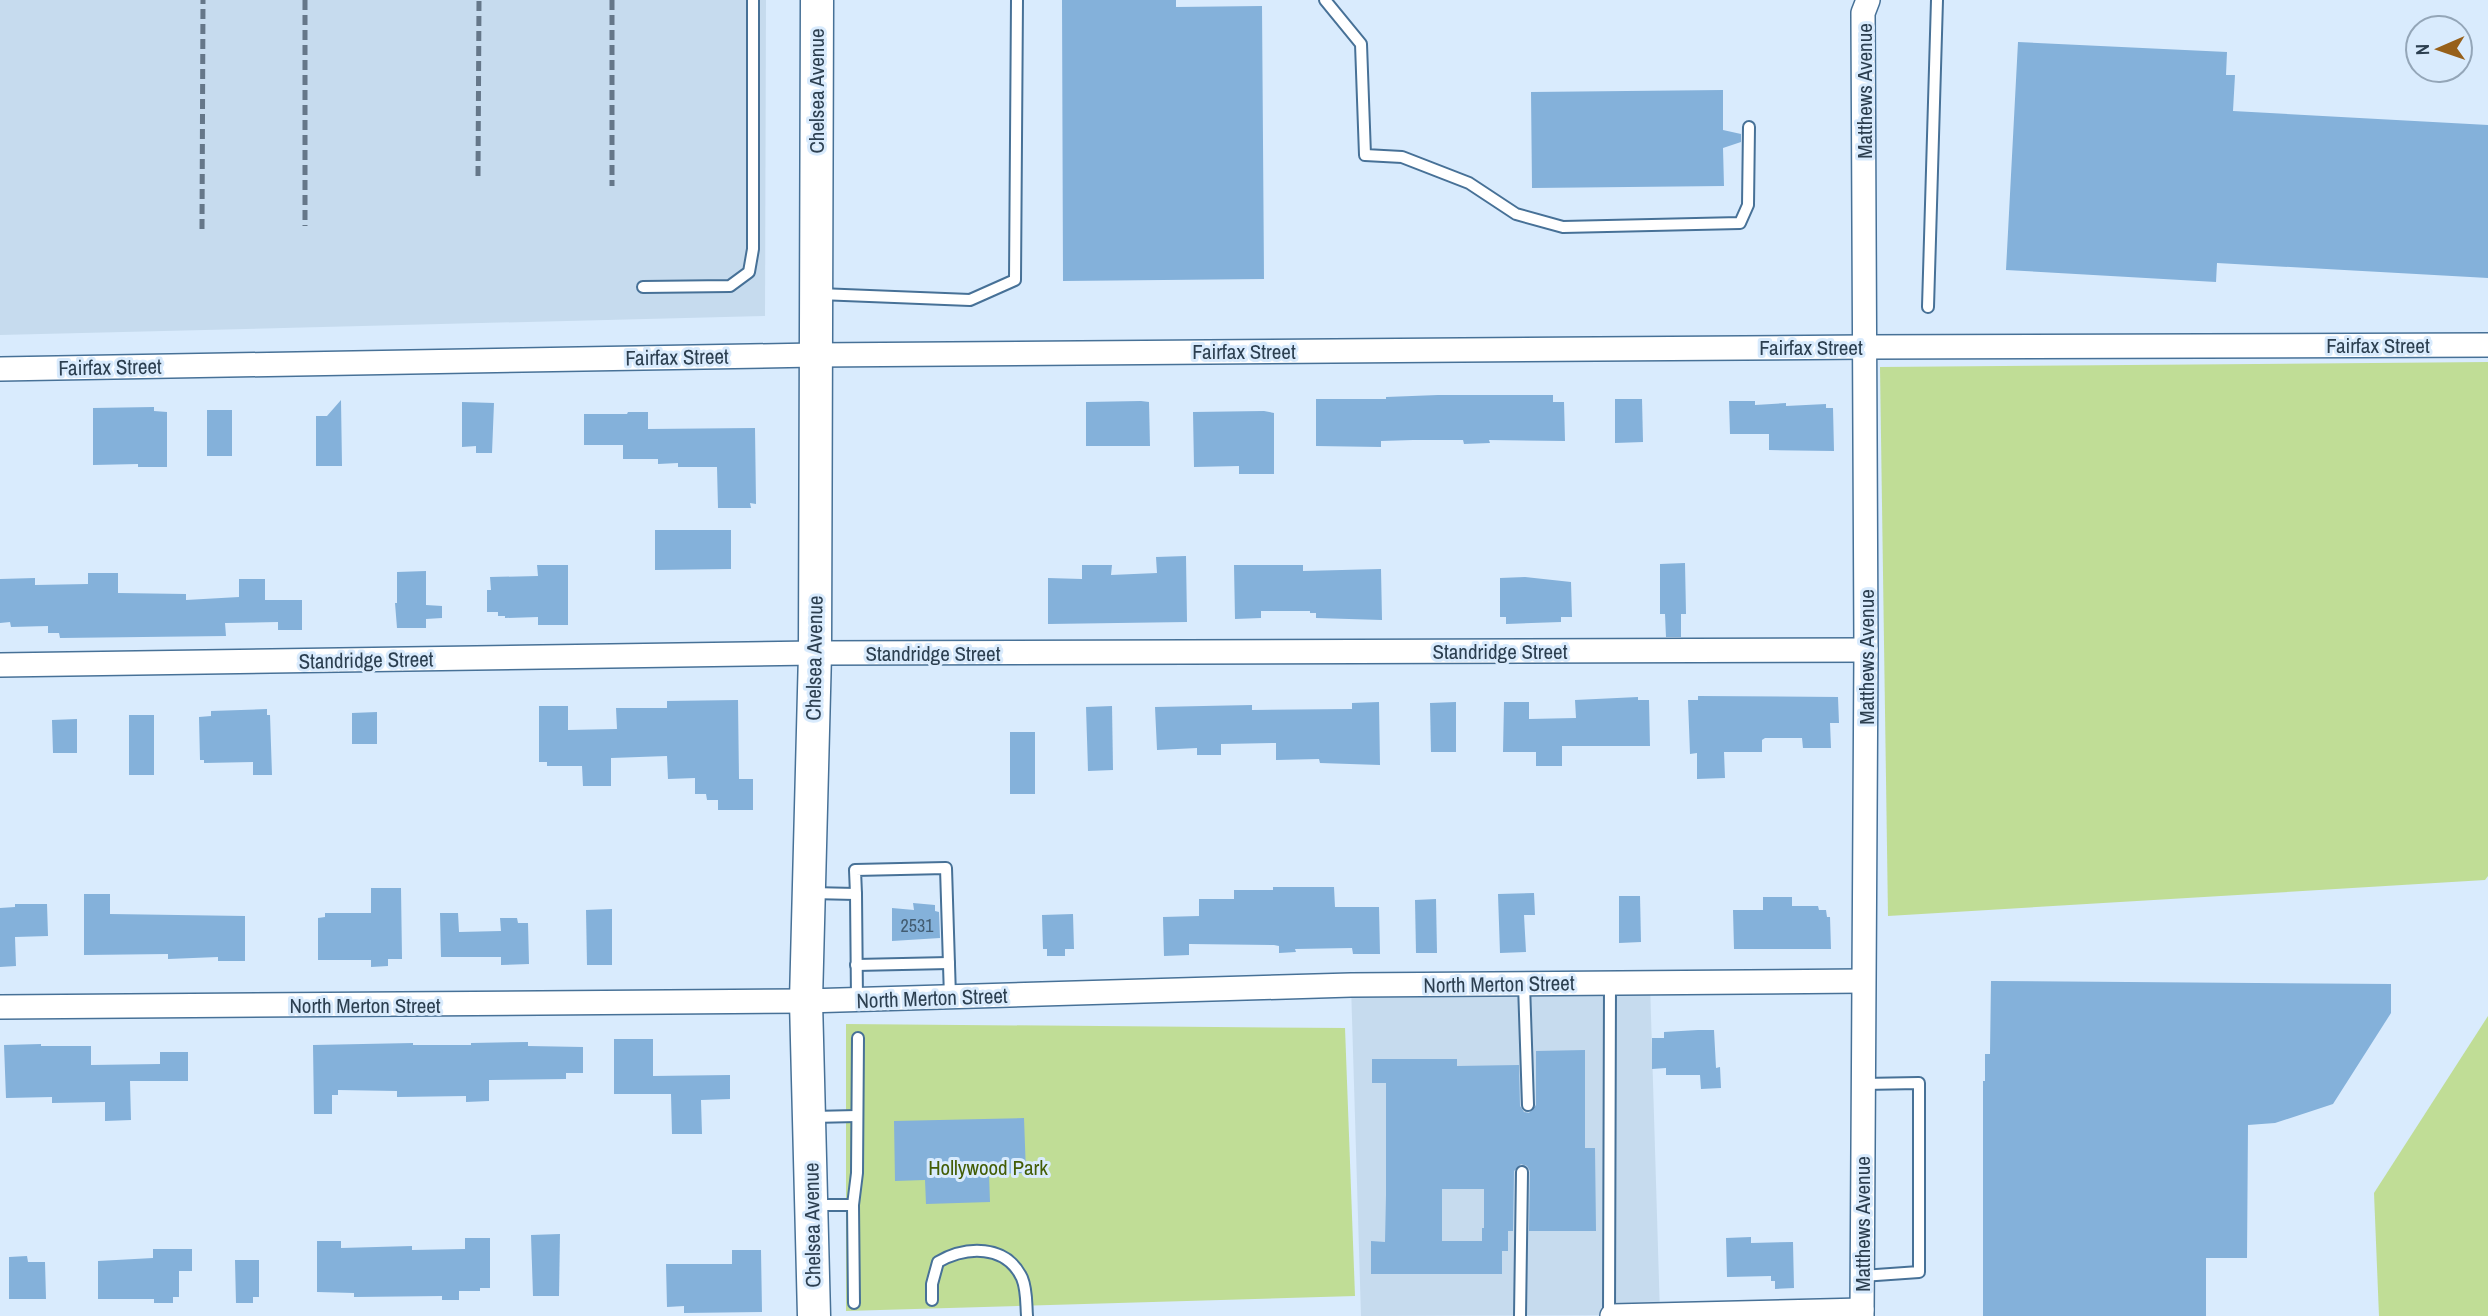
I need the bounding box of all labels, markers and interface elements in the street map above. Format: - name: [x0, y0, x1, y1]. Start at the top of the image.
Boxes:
- north arrow: [2404, 14, 2474, 84]
- street label: Matthews Avenue: [1850, 23, 1879, 159]
- street label: Chelsea Avenue: [802, 28, 831, 154]
- text: N: [2409, 44, 2435, 56]
- street label: Fairfax Street: [2326, 331, 2430, 360]
- street label: Fairfax Street: [1759, 333, 1863, 362]
- street label: Fairfax Street: [1192, 337, 1296, 366]
- street label: Fairfax Street: [625, 342, 729, 372]
- street label: Fairfax Street: [58, 352, 162, 382]
- street label: Matthews Avenue: [1852, 589, 1881, 725]
- street label: Chelsea Avenue: [798, 595, 830, 721]
- street label: Standridge Street: [1433, 637, 1568, 666]
- street label: Standridge Street: [866, 639, 1001, 668]
- street label: Standridge Street: [298, 644, 434, 676]
- house number: 2531: [901, 913, 934, 938]
- street label: North Merton Street: [1423, 968, 1575, 1000]
- street label: North Merton Street: [856, 981, 1008, 1015]
- street label: North Merton Street: [289, 991, 441, 1020]
- park label: Hollywood Park: [928, 1153, 1048, 1182]
- street label: Matthews Avenue: [1848, 1156, 1877, 1292]
- street label: Chelsea Avenue: [796, 1162, 828, 1288]

